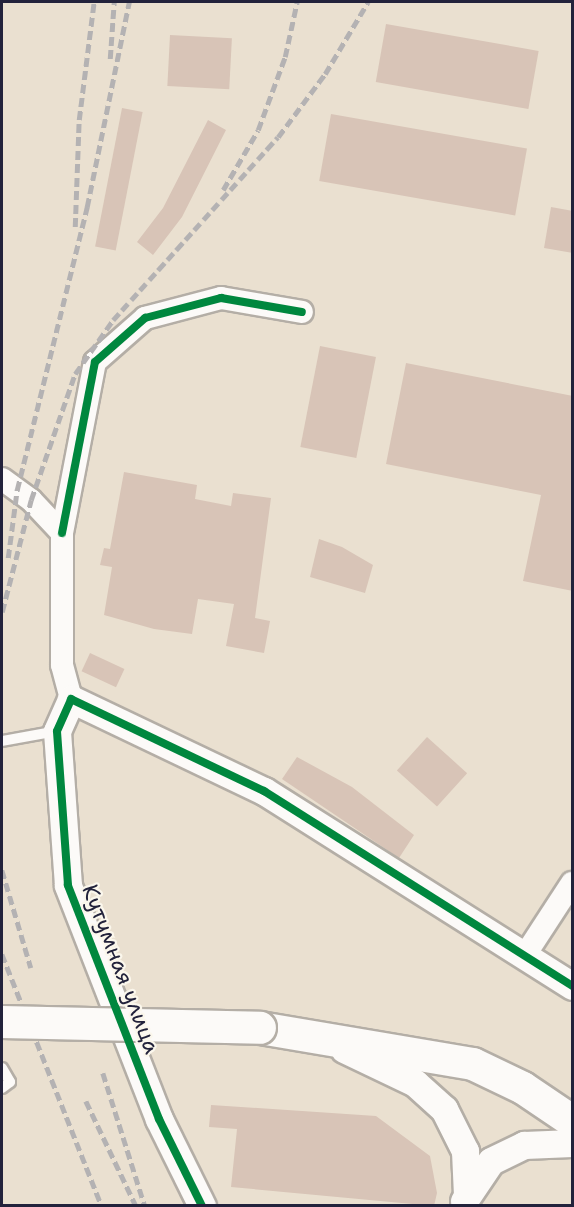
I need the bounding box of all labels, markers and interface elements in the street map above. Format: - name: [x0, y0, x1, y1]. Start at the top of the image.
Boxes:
- street label: Кутумная улица: [77, 881, 165, 1057]

